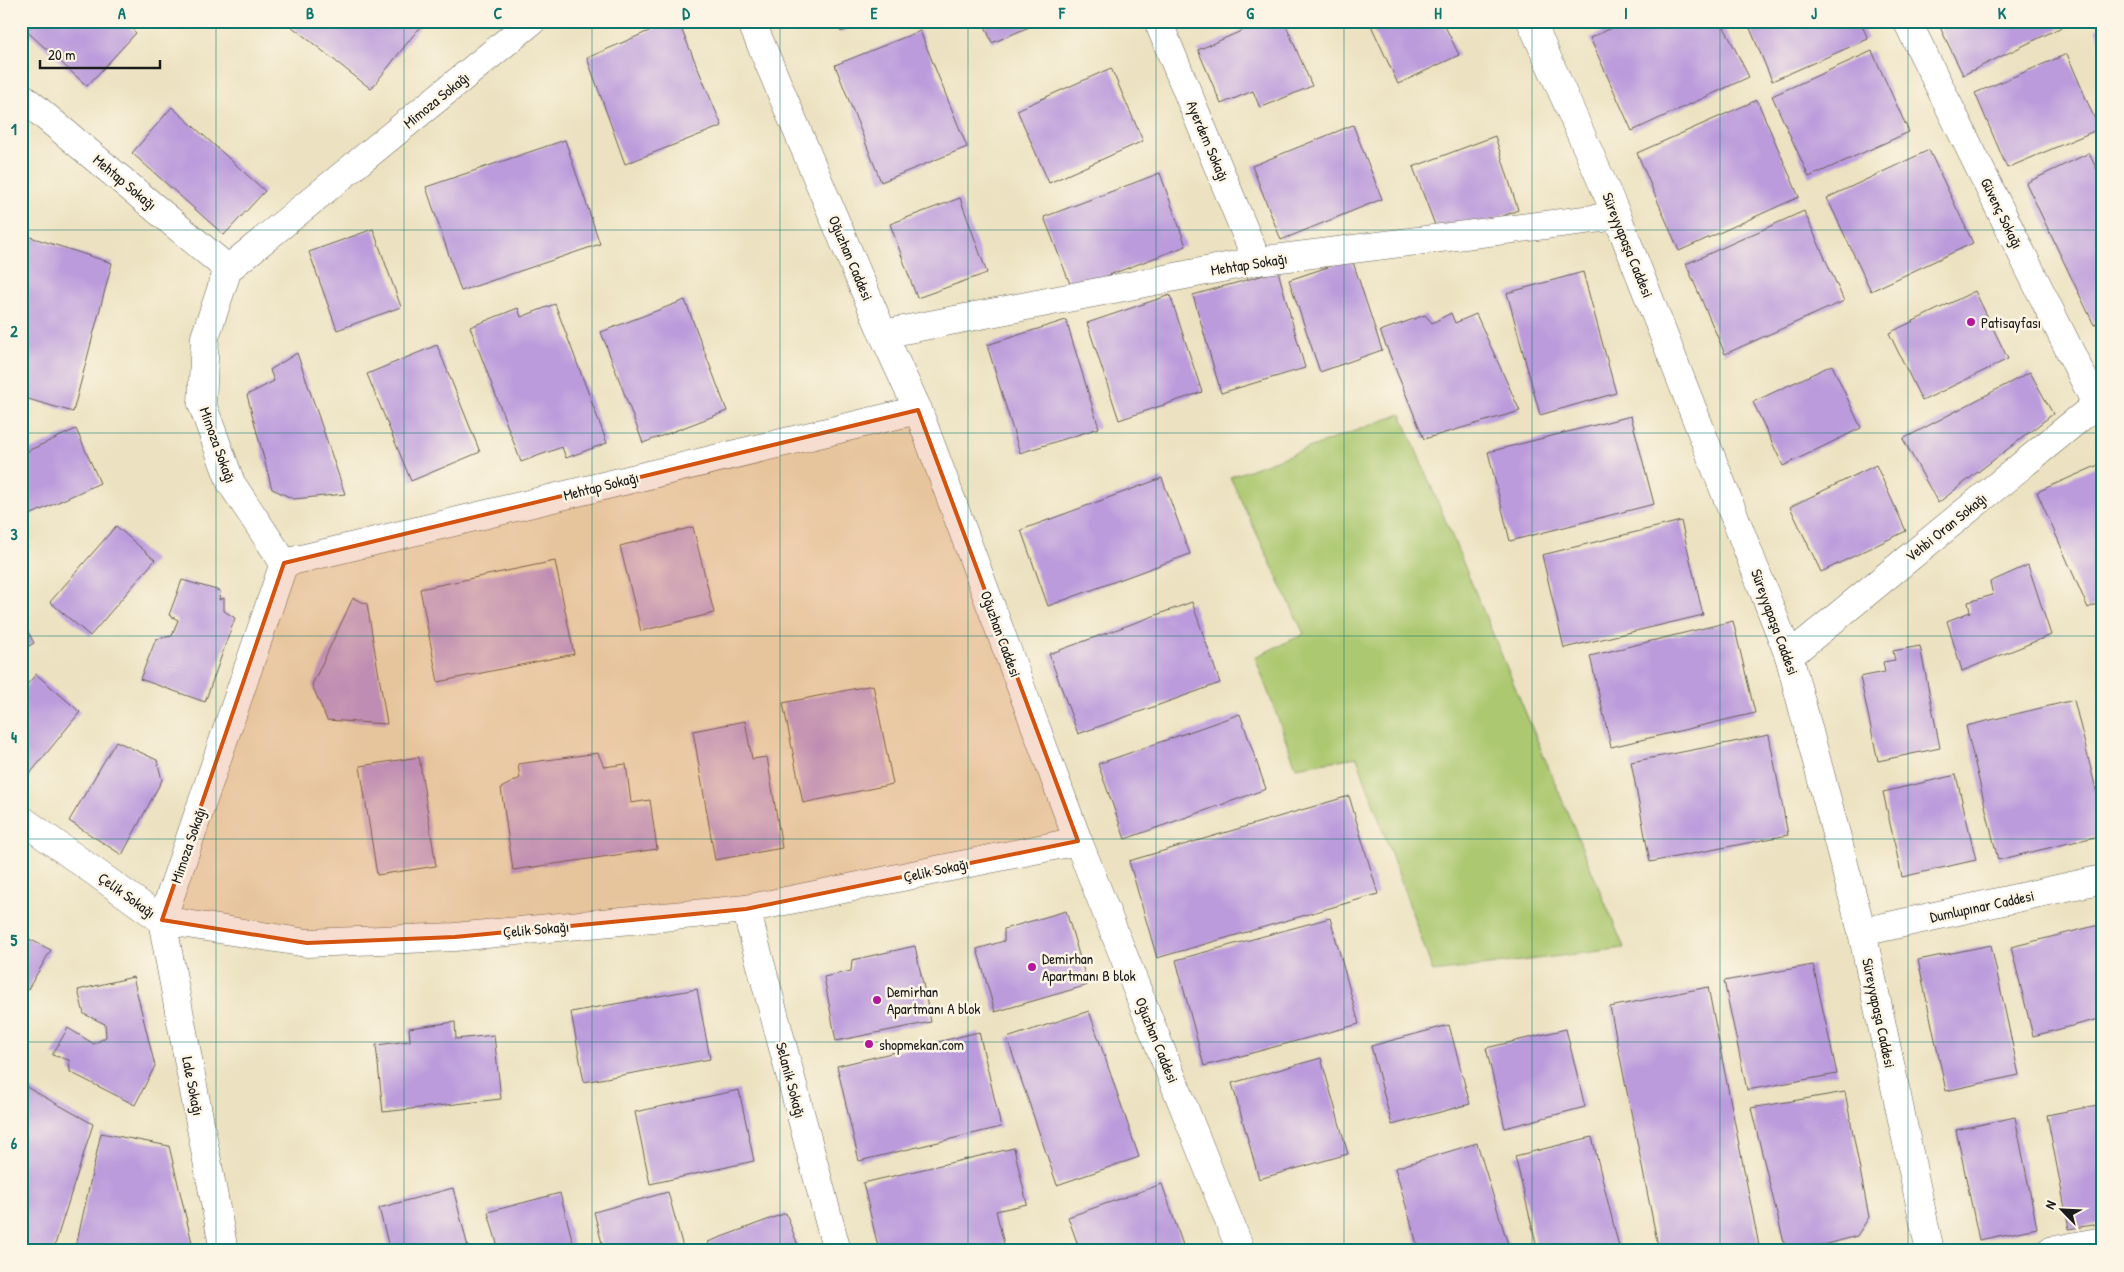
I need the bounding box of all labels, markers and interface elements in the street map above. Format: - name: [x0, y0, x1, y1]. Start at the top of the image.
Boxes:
- text: A: [118, 2, 126, 24]
- text: B: [306, 2, 314, 24]
- text: C: [494, 2, 503, 24]
- text: D: [682, 2, 690, 24]
- text: E: [870, 2, 878, 24]
- text: F: [1058, 2, 1066, 24]
- text: G: [1246, 2, 1254, 24]
- text: H: [1434, 2, 1442, 24]
- text: I: [1624, 2, 1628, 24]
- text: J: [1811, 2, 1817, 24]
- text: K: [1998, 2, 2007, 24]
- scale bar: [40, 38, 160, 70]
- text: 20 m: [48, 44, 75, 65]
- street label: Mimoza Sokağı: [399, 67, 473, 133]
- street label: Ayerdem Sokağı: [1182, 97, 1234, 185]
- text: 1: [11, 118, 17, 140]
- street label: Mehtap Sokağı: [89, 149, 161, 215]
- street label: Güvenç Sokağı: [1976, 174, 2028, 252]
- street label: Süreyyapaşa Caddesi: [1597, 189, 1659, 301]
- street label: Oğuzhan Caddesi: [824, 212, 878, 304]
- street label: Mehtap Sokağı: [1209, 248, 1289, 280]
- place label: Patisayfası: [1981, 312, 2041, 333]
- marker: Patisayfası: [1965, 316, 1977, 328]
- text: 2: [10, 320, 18, 342]
- street label: Mimoza Sokağı: [195, 404, 241, 486]
- street label: Mehtap Sokağı: [561, 466, 641, 506]
- street label: Vehbi Oran Sokağı: [1901, 488, 1991, 566]
- text: 3: [10, 523, 18, 545]
- street label: Süreyyapaşa Caddesi: [1746, 566, 1804, 678]
- street label: Oğuzhan Caddesi: [976, 588, 1026, 680]
- text: 4: [11, 726, 17, 748]
- street label: Mimoza Sokağı: [165, 804, 211, 886]
- street label: Çelik Sokağı: [901, 853, 971, 887]
- street label: Çelik Sokağı: [94, 867, 160, 923]
- street label: Dumlupınar Caddesi: [1928, 885, 2036, 927]
- street label: Çelik Sokağı: [502, 916, 570, 942]
- text: 5: [11, 929, 18, 951]
- place label: Demirhan Apartmanı B blok: [1042, 948, 1136, 986]
- street label: Süreyyapaşa Caddesi: [1857, 956, 1901, 1070]
- marker: Demirhan Apartmanı B blok: [1026, 961, 1038, 973]
- place label: Demirhan Apartmanı A blok: [887, 981, 980, 1019]
- marker: Demirhan Apartmanı A blok: [871, 994, 883, 1006]
- street label: Oğuzhan Caddesi: [1130, 994, 1184, 1086]
- place label: shopmekan.com: [879, 1034, 964, 1055]
- marker: shopmekan.com: [863, 1038, 875, 1050]
- street label: Selanik Sokağı: [771, 1040, 811, 1120]
- street label: Lale Sokağı: [177, 1055, 209, 1117]
- text: 6: [11, 1132, 18, 1154]
- north arrow: [2036, 1184, 2086, 1234]
- text: N: [2039, 1197, 2060, 1212]

